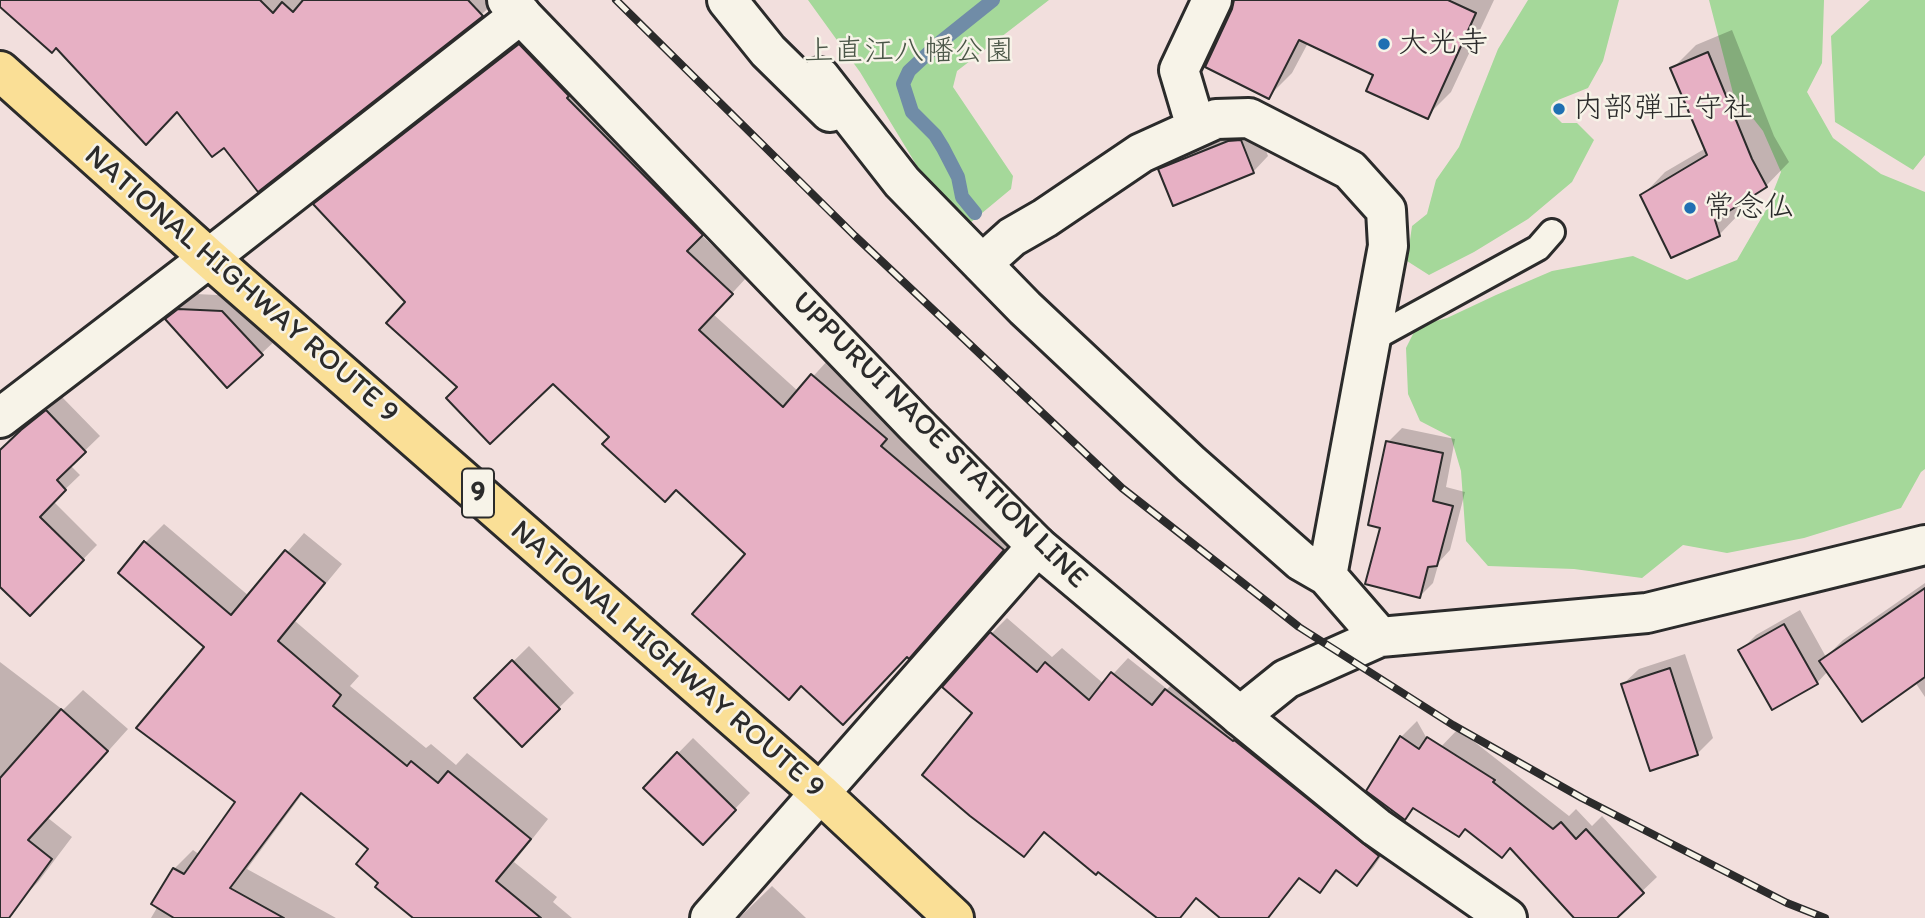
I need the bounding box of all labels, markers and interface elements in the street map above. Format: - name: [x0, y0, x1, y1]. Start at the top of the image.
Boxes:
- place label: 大光寺: [1398, 26, 1488, 62]
- park label: 上直江八幡公園: [804, 34, 1014, 70]
- marker: 大光寺: [1376, 36, 1392, 52]
- place label: 内部弾正守社: [1573, 91, 1753, 127]
- marker: 内部弾正守社: [1551, 101, 1567, 117]
- street label: NATIONAL HIGHWAY ROUTE 9: [76, 139, 406, 431]
- place label: 常念仏: [1704, 190, 1794, 226]
- marker: 常念仏: [1682, 200, 1698, 216]
- street label: UPPURUI NAOE STATION LINE: [783, 285, 1095, 597]
- road number: 9: [462, 468, 494, 518]
- street label: NATIONAL HIGHWAY ROUTE 9: [502, 514, 832, 806]

